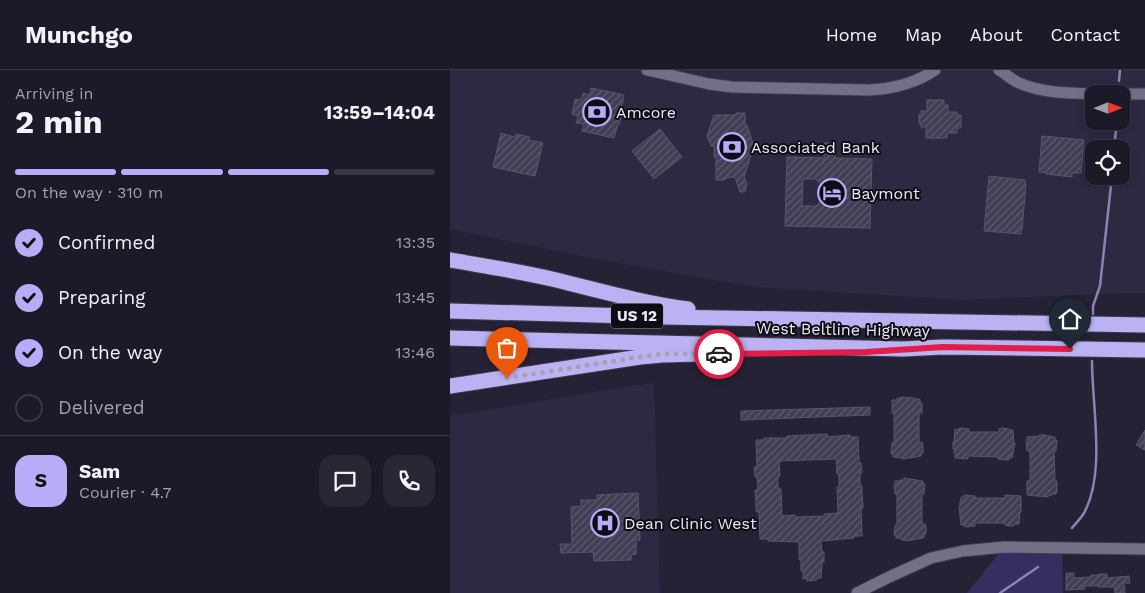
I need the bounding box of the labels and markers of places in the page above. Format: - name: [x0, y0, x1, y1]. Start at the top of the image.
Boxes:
- bank icon: Amcore: [582, 97, 612, 127]
- place label: Amcore: [616, 103, 676, 122]
- bank icon: Associated Bank: [717, 132, 747, 162]
- place label: Associated Bank: [751, 138, 880, 157]
- hotel icon: Baymont: [817, 178, 847, 208]
- place label: Baymont: [851, 184, 920, 203]
- pin: [1049, 298, 1091, 349]
- pin: [486, 327, 528, 378]
- hospital icon: Dean Clinic West: [590, 508, 620, 538]
- place label: Dean Clinic West: [624, 514, 757, 533]

